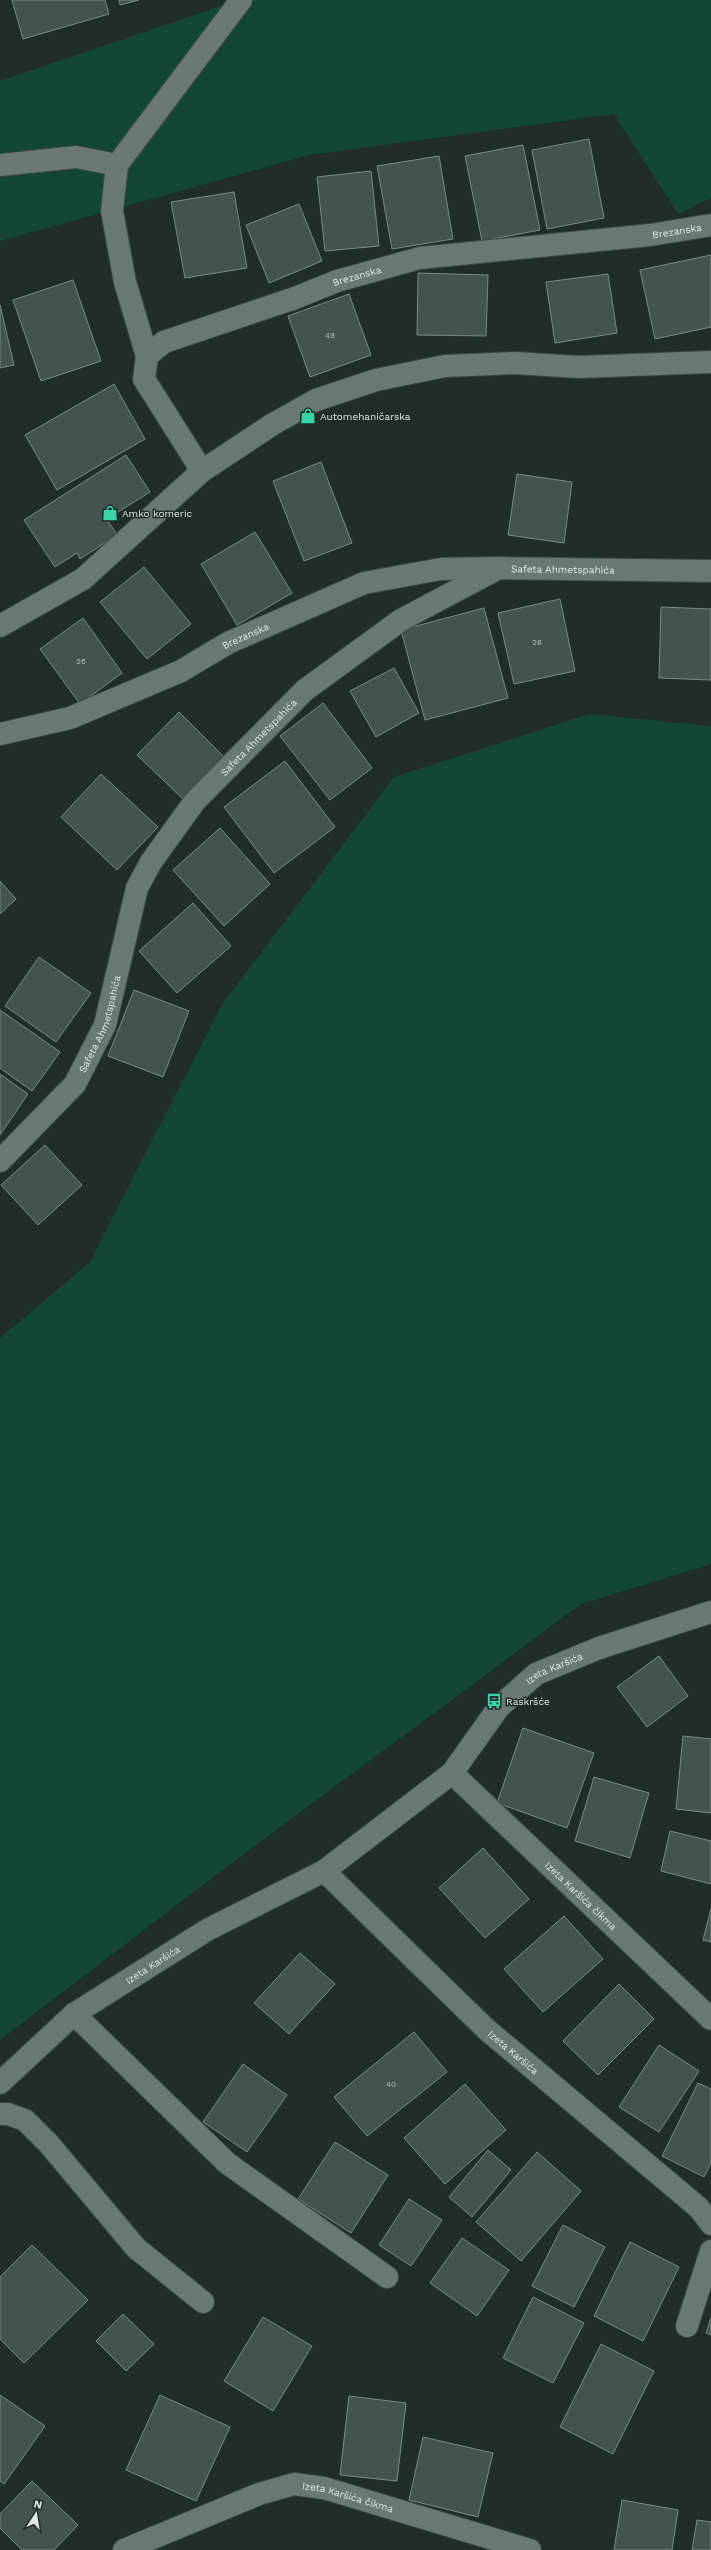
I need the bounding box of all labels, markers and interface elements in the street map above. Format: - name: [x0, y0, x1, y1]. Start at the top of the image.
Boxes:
- street label: Brezanska: [651, 221, 703, 240]
- street label: Brezanska: [331, 263, 383, 288]
- house number: 49: [325, 331, 335, 340]
- shop icon: Automehaničarska: [299, 407, 317, 425]
- place label: Automehaničarska: [320, 411, 411, 422]
- shop icon: Amko komeric: [101, 504, 119, 522]
- place label: Amko komeric: [122, 508, 193, 519]
- street label: Safeta Ahmetspahića: [511, 563, 615, 575]
- street label: Brezanska: [220, 620, 271, 651]
- house number: 26: [532, 638, 542, 647]
- house number: 26: [76, 657, 86, 666]
- street label: Safeta Ahmetspahića: [218, 696, 299, 778]
- street label: Safeta Ahmetspahića: [76, 974, 122, 1074]
- street label: Izeta Karšića: [523, 1650, 584, 1686]
- bus stop icon: Raskršće: [485, 1692, 503, 1710]
- place label: Raskršće: [506, 1696, 550, 1707]
- street label: Izeta Karšića čikma: [543, 1859, 619, 1932]
- street label: Izeta Karšića: [123, 1943, 182, 1986]
- street label: Izeta Karšića: [486, 2028, 541, 2076]
- house number: 40: [386, 2080, 396, 2089]
- street label: Izeta Karšića čikma: [301, 2480, 395, 2514]
- north arrow: [16, 2494, 56, 2534]
- text: N: [33, 2498, 43, 2512]

